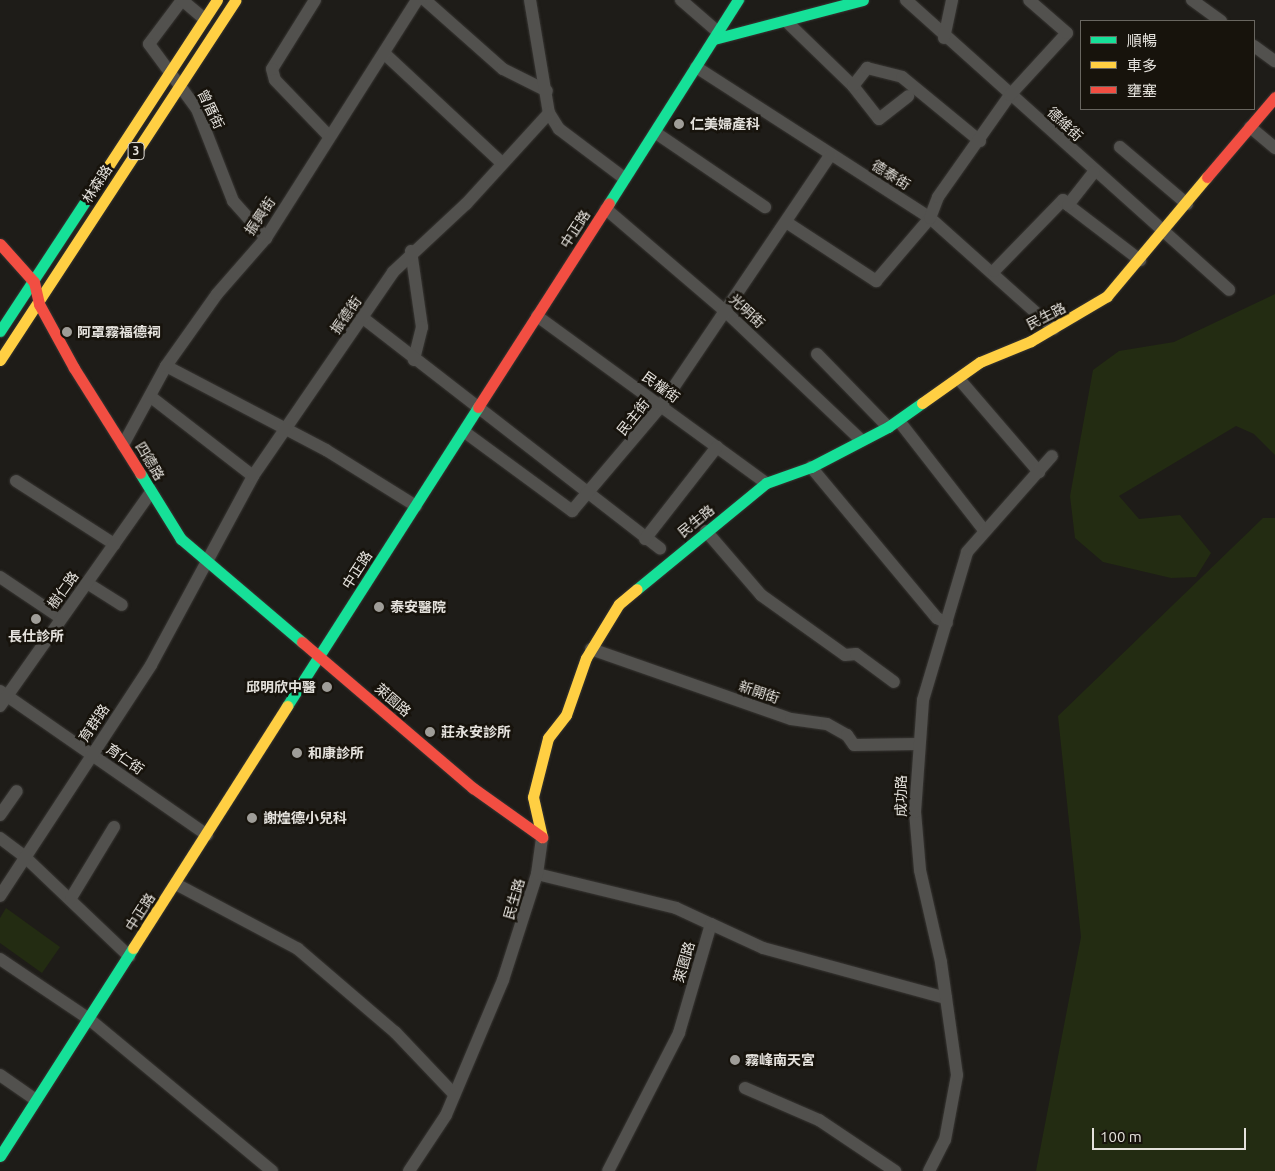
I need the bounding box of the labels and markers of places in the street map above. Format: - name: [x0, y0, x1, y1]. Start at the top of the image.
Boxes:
- place label: 仁美婦產科: [690, 116, 760, 132]
- marker: 仁美婦產科: [672, 117, 686, 131]
- place label: 阿罩霧福德祠: [77, 324, 161, 340]
- marker: 阿罩霧福德祠: [61, 326, 73, 338]
- place label: 泰安醫院: [390, 599, 446, 615]
- marker: 泰安醫院: [372, 600, 386, 614]
- marker: 長仕診所: [29, 612, 43, 626]
- place label: 長仕診所: [8, 628, 64, 644]
- place label: 邱明欣中醫: [246, 679, 316, 695]
- marker: 邱明欣中醫: [320, 680, 334, 694]
- place label: 莊永安診所: [441, 724, 511, 740]
- marker: 莊永安診所: [423, 725, 437, 739]
- place label: 和康診所: [308, 745, 364, 761]
- marker: 和康診所: [290, 746, 304, 760]
- place label: 謝煌德小兒科: [263, 810, 347, 826]
- marker: 謝煌德小兒科: [245, 811, 259, 825]
- place label: 霧峰南天宮: [745, 1052, 815, 1068]
- marker: 霧峰南天宮: [729, 1054, 741, 1066]

